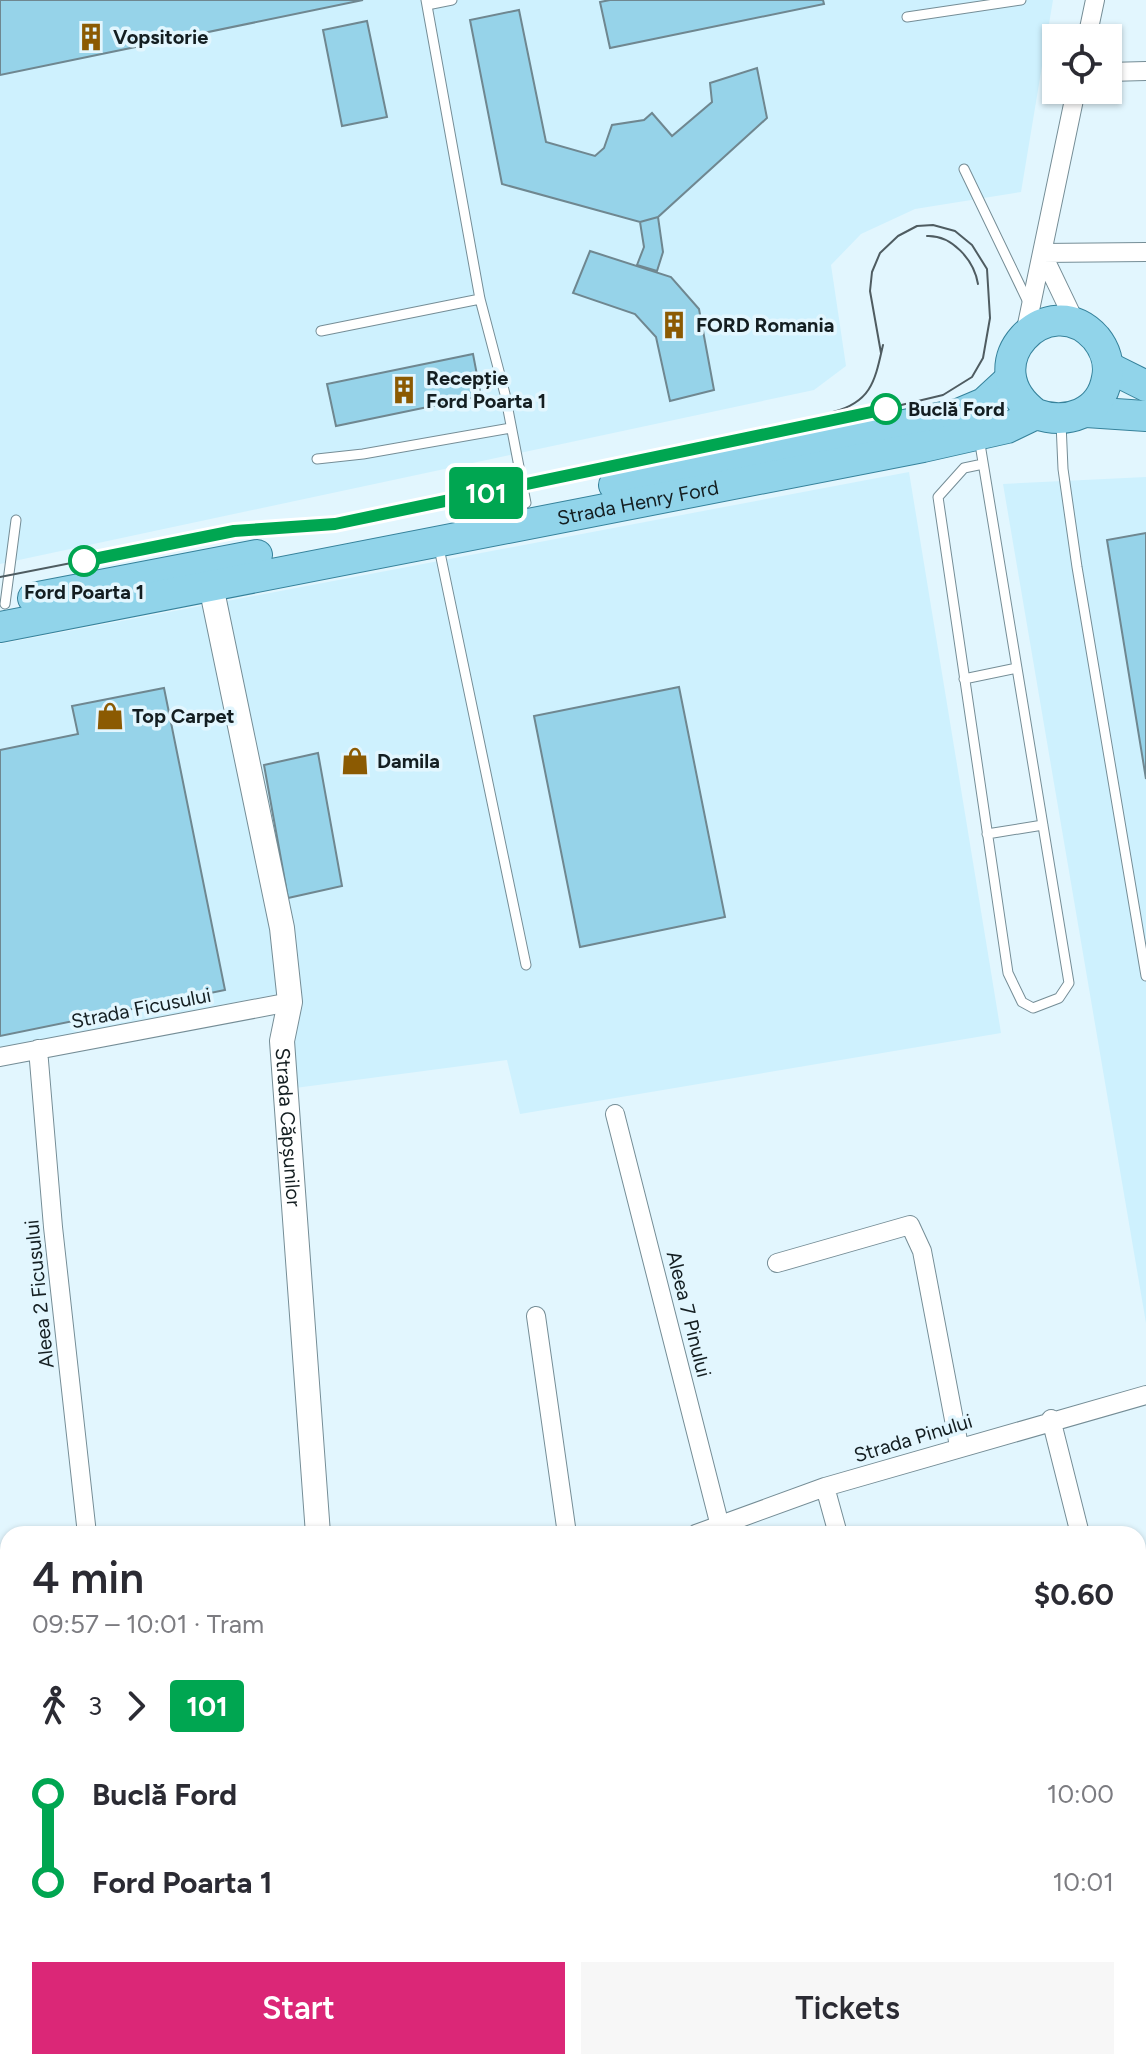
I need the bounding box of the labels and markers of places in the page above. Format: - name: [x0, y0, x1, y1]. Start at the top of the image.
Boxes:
- building icon: Vopsitorie: [76, 22, 106, 52]
- place label: Vopsitorie: [113, 25, 208, 49]
- building icon: FORD Romania: [659, 310, 689, 340]
- place label: FORD Romania: [696, 313, 834, 337]
- place label: Recepție Ford Poarta 1: [426, 366, 546, 413]
- building icon: Recepție Ford Poarta 1: [389, 375, 419, 405]
- marker: Buclă Ford: [871, 394, 901, 424]
- place label: Buclă Ford: [908, 397, 1005, 421]
- marker: Ford Poarta 1: [69, 546, 99, 576]
- place label: Ford Poarta 1: [24, 580, 144, 604]
- shop icon: Top Carpet: [95, 701, 125, 731]
- place label: Top Carpet: [132, 704, 235, 728]
- shop icon: Damila: [340, 746, 370, 776]
- place label: Damila: [377, 749, 440, 773]

